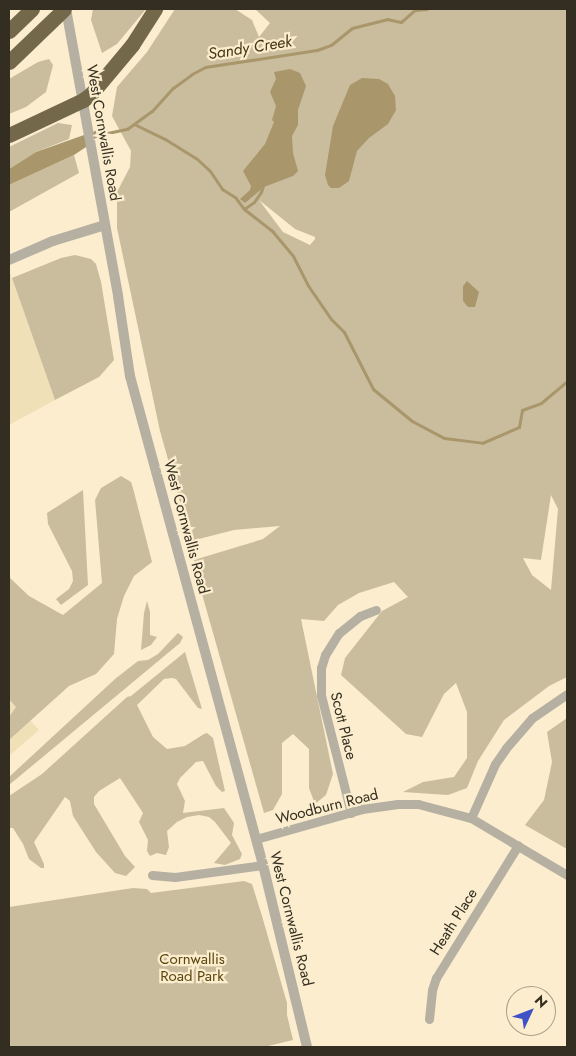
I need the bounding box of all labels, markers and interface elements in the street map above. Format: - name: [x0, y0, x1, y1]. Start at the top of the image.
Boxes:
- water label: Sandy Creek: [207, 32, 293, 64]
- street label: West Cornwallis Road: [82, 63, 124, 203]
- street label: West Cornwallis Road: [159, 458, 213, 596]
- street label: Scott Place: [326, 690, 360, 762]
- street label: Woodburn Road: [274, 786, 380, 828]
- street label: West Cornwallis Road: [266, 850, 316, 988]
- street label: Heath Place: [426, 885, 482, 959]
- park label: Cornwallis Road Park: [159, 950, 225, 985]
- north arrow: [506, 986, 556, 1036]
- text: N: [530, 991, 552, 1012]

